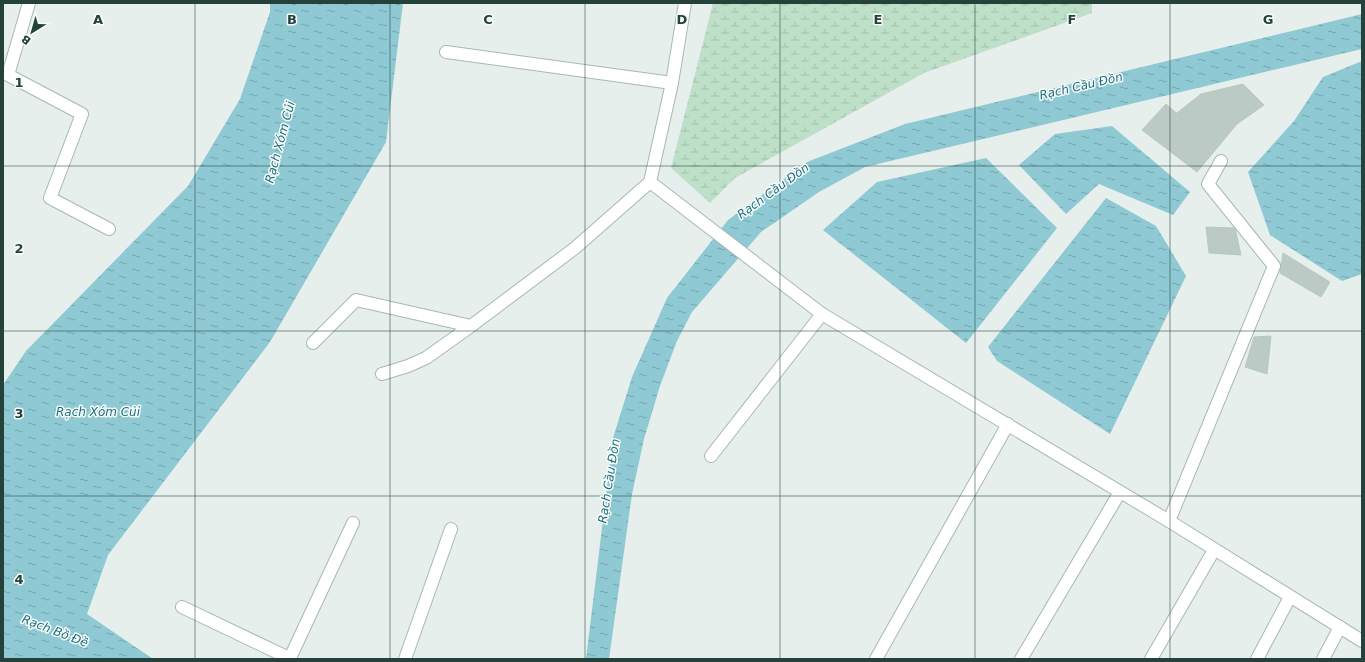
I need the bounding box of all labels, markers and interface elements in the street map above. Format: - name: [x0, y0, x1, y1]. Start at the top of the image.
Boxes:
- north arrow: [12, 12, 52, 52]
- text: A: [93, 12, 103, 27]
- text: B: [287, 12, 297, 27]
- text: C: [483, 12, 493, 27]
- text: D: [677, 12, 688, 27]
- text: E: [874, 12, 882, 27]
- text: F: [1068, 12, 1076, 27]
- text: G: [1263, 12, 1273, 27]
- text: B: [19, 32, 34, 47]
- water label: Rạch Cầu Đồn: [1038, 70, 1124, 102]
- text: 1: [14, 75, 24, 90]
- water label: Rạch Xóm Củi: [262, 99, 298, 184]
- water label: Rạch Cầu Đồn: [734, 160, 812, 222]
- text: 2: [14, 241, 24, 256]
- water label: Rạch Xóm Củi: [56, 405, 141, 419]
- text: 3: [14, 406, 24, 421]
- water label: Rạch Cầu Đồn: [595, 438, 623, 524]
- text: 4: [14, 572, 24, 587]
- water label: Rạch Bồ Đề: [20, 612, 90, 650]

